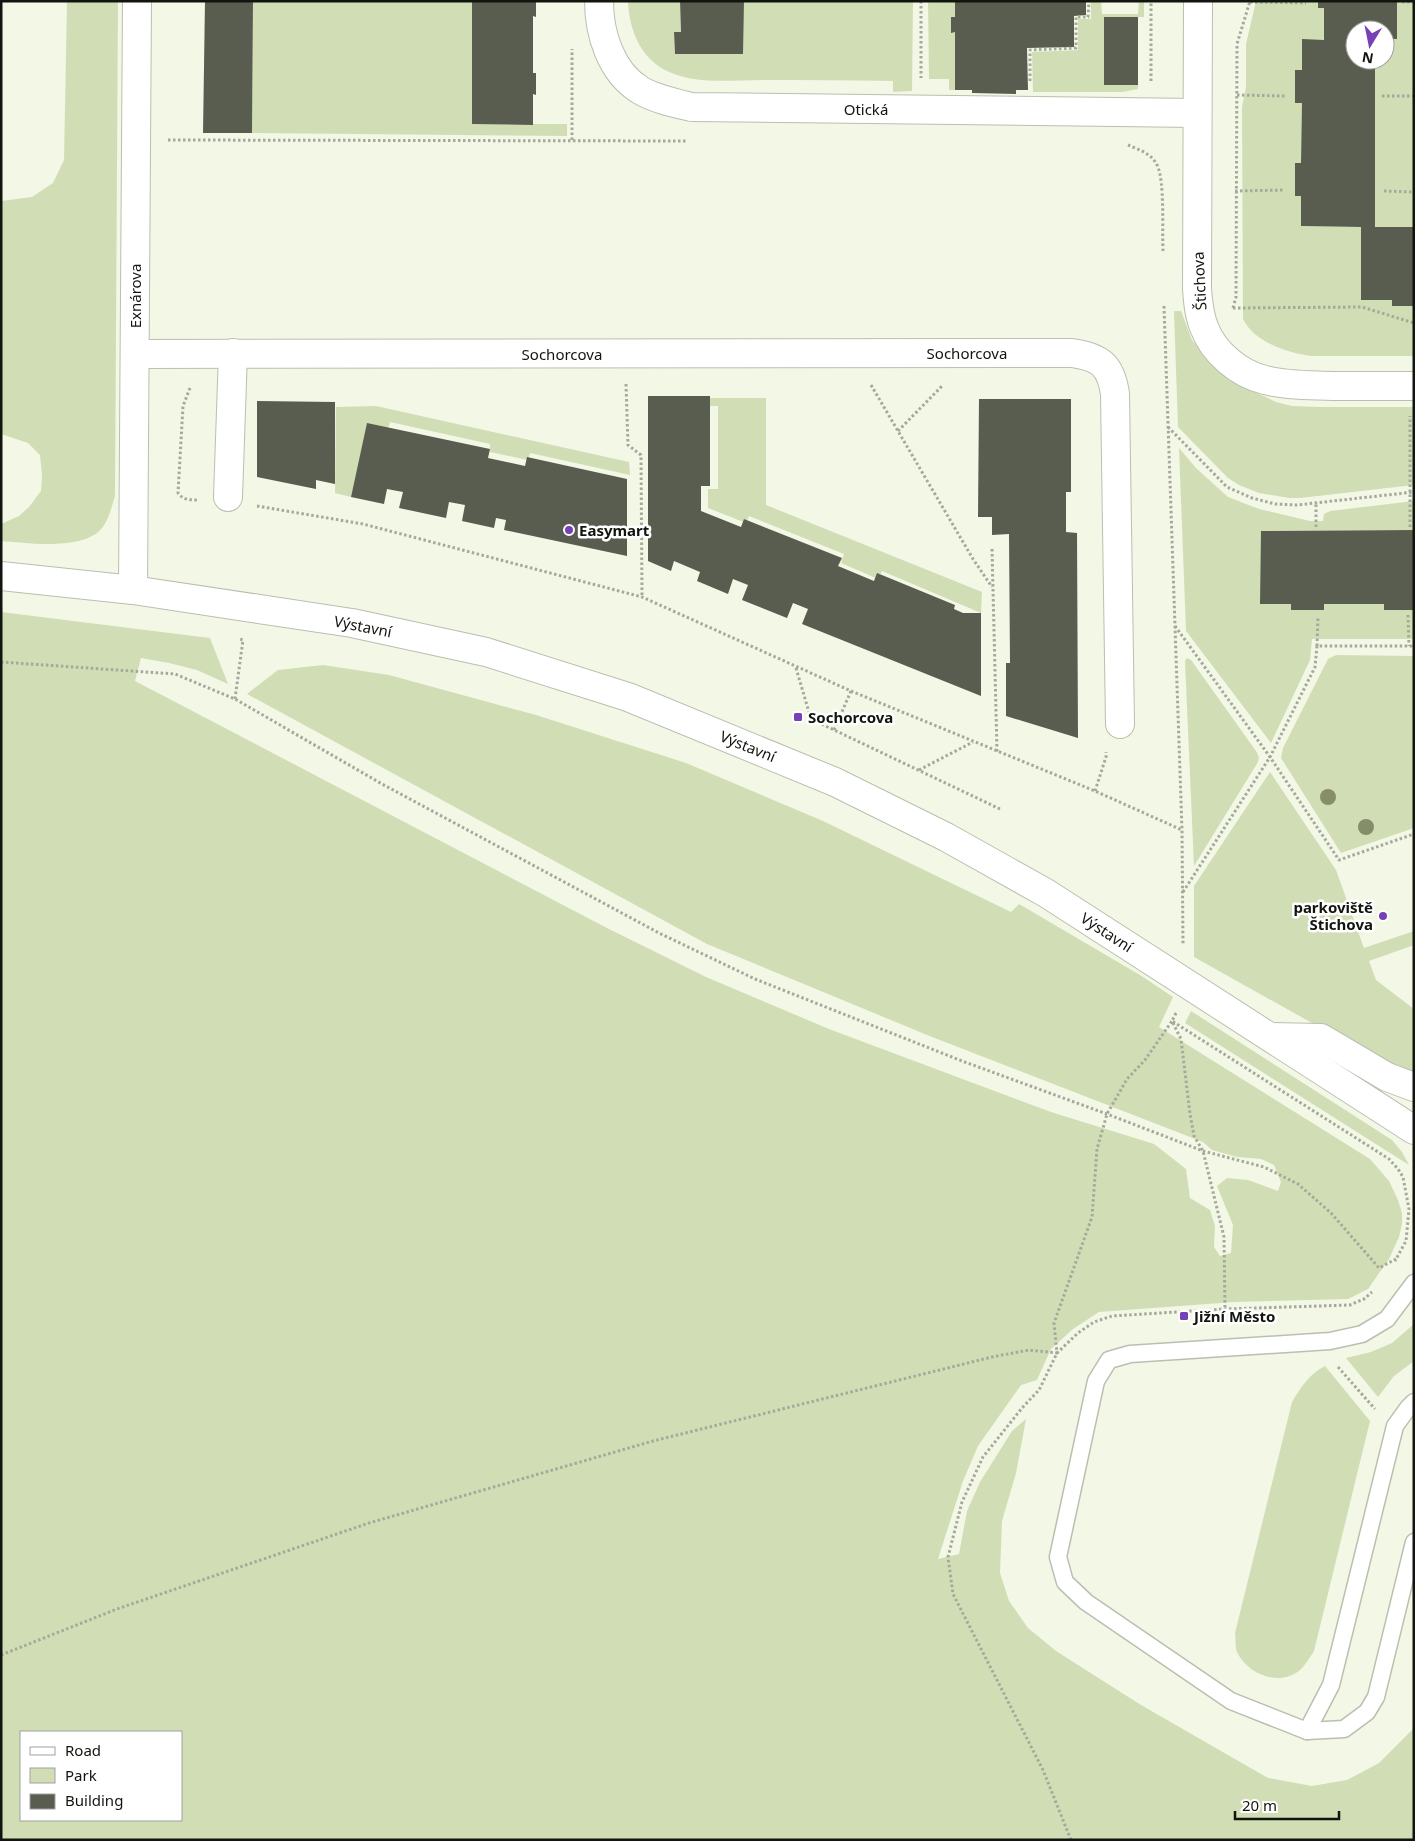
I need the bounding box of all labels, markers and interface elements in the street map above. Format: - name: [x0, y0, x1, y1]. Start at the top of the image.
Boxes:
- north arrow: [1345, 20, 1395, 70]
- text: N: [1360, 48, 1375, 69]
- street label: Otická: [844, 99, 888, 119]
- street label: Štichova: [1187, 251, 1211, 311]
- street label: Exnárova: [125, 264, 145, 328]
- street label: Sochorcova: [927, 343, 1007, 363]
- street label: Sochorcova: [522, 344, 602, 364]
- place label: Easymart: [579, 520, 650, 540]
- marker: Easymart: [563, 524, 575, 536]
- street label: Výstavní: [332, 611, 395, 642]
- place label: Sochorcova: [808, 707, 893, 727]
- marker: Sochorcova: [792, 711, 804, 723]
- street label: Výstavní: [717, 726, 780, 767]
- place label: parkoviště Štichova: [1293, 897, 1373, 934]
- street label: Výstavní: [1077, 908, 1138, 957]
- marker: parkoviště Štichova: [1377, 910, 1389, 922]
- place label: Jižní Město: [1192, 1306, 1276, 1326]
- marker: Jižní Město: [1178, 1310, 1190, 1322]
- legend: [20, 1731, 182, 1821]
- text: Road: [65, 1740, 101, 1760]
- text: Park: [65, 1765, 97, 1785]
- scale bar: [1235, 1788, 1339, 1820]
- text: Building: [65, 1790, 123, 1810]
- text: 20 m: [1242, 1795, 1277, 1815]

